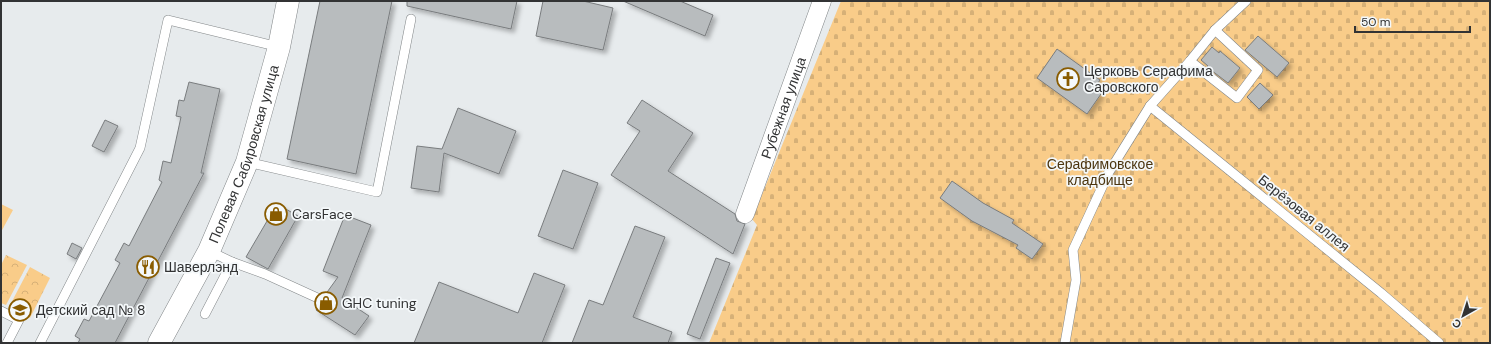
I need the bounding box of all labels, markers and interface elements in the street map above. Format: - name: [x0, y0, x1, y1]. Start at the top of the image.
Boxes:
- scale bar: [1355, 8, 1470, 34]
- text: 50 m: [1361, 14, 1390, 30]
- street label: Рубежная улица: [757, 54, 810, 161]
- place label: Церковь Серафима Саровского: [1084, 62, 1213, 96]
- street label: Полевая Сабировская улица: [204, 63, 283, 246]
- church icon: Церковь Серафима Саровского: [1055, 66, 1081, 92]
- park label: Серафимовское кладбище: [1047, 155, 1153, 189]
- street label: Берёзовая аллея: [1255, 171, 1353, 255]
- shop icon: CarsFace: [263, 201, 289, 227]
- place label: CarsFace: [292, 205, 352, 223]
- restaurant icon: Шаверлэнд: [135, 254, 161, 280]
- place label: Шаверлэнд: [164, 258, 238, 276]
- shop icon: GHC tuning: [313, 290, 339, 316]
- place label: GHC tuning: [342, 294, 417, 312]
- north arrow: [1443, 296, 1483, 336]
- school or university icon: Детский сад № 8: [7, 297, 33, 323]
- place label: Детский сад № 8: [36, 301, 145, 319]
- text: С: [1449, 316, 1464, 332]

